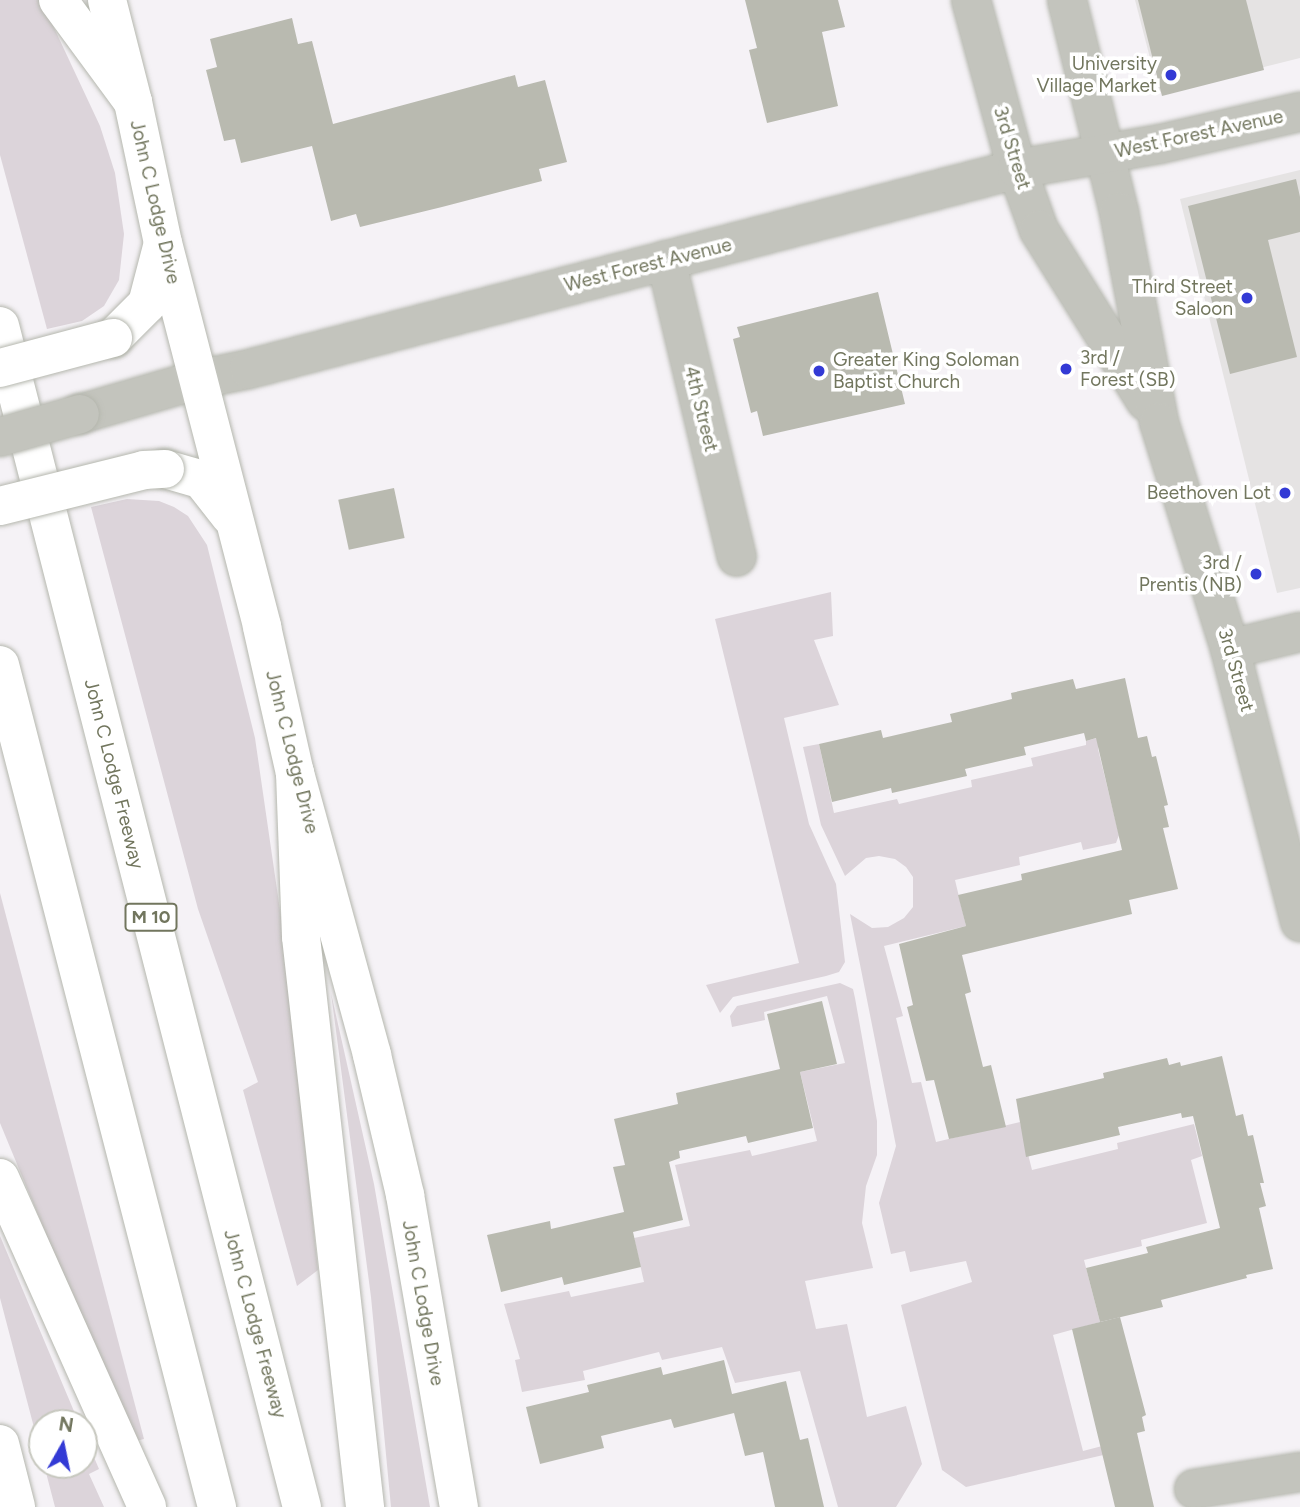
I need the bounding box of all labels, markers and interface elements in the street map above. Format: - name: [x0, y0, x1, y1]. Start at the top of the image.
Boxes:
- place label: University Village Market: [1036, 53, 1157, 97]
- marker: University Village Market: [1163, 67, 1179, 83]
- street label: 3rd Street: [989, 104, 1035, 192]
- street label: West Forest Avenue: [1113, 105, 1285, 163]
- street label: John C Lodge Drive: [125, 118, 185, 286]
- street label: West Forest Avenue: [562, 233, 734, 297]
- place label: Third Street Saloon: [1132, 276, 1233, 320]
- marker: Third Street Saloon: [1239, 290, 1255, 306]
- place label: 3rd / Forest (SB): [1080, 347, 1175, 391]
- place label: Greater King Soloman Baptist Church: [833, 349, 1019, 393]
- marker: 3rd / Forest (SB): [1058, 361, 1074, 377]
- marker: Greater King Soloman Baptist Church: [811, 363, 827, 379]
- street label: 4th Street: [679, 364, 723, 454]
- place label: Beethoven Lot: [1147, 482, 1271, 504]
- marker: Beethoven Lot: [1277, 485, 1293, 501]
- place label: 3rd / Prentis (NB): [1139, 552, 1242, 596]
- marker: 3rd / Prentis (NB): [1248, 566, 1264, 582]
- street label: 3rd Street: [1213, 626, 1259, 714]
- street label: John C Lodge Drive: [261, 668, 323, 836]
- street label: John C Lodge Freeway: [79, 677, 149, 871]
- road number: M 10: [123, 902, 179, 932]
- street label: John C Lodge Drive: [397, 1219, 449, 1387]
- street label: John C Lodge Freeway: [219, 1227, 291, 1421]
- north arrow: [28, 1409, 98, 1479]
- text: N: [57, 1412, 75, 1437]

